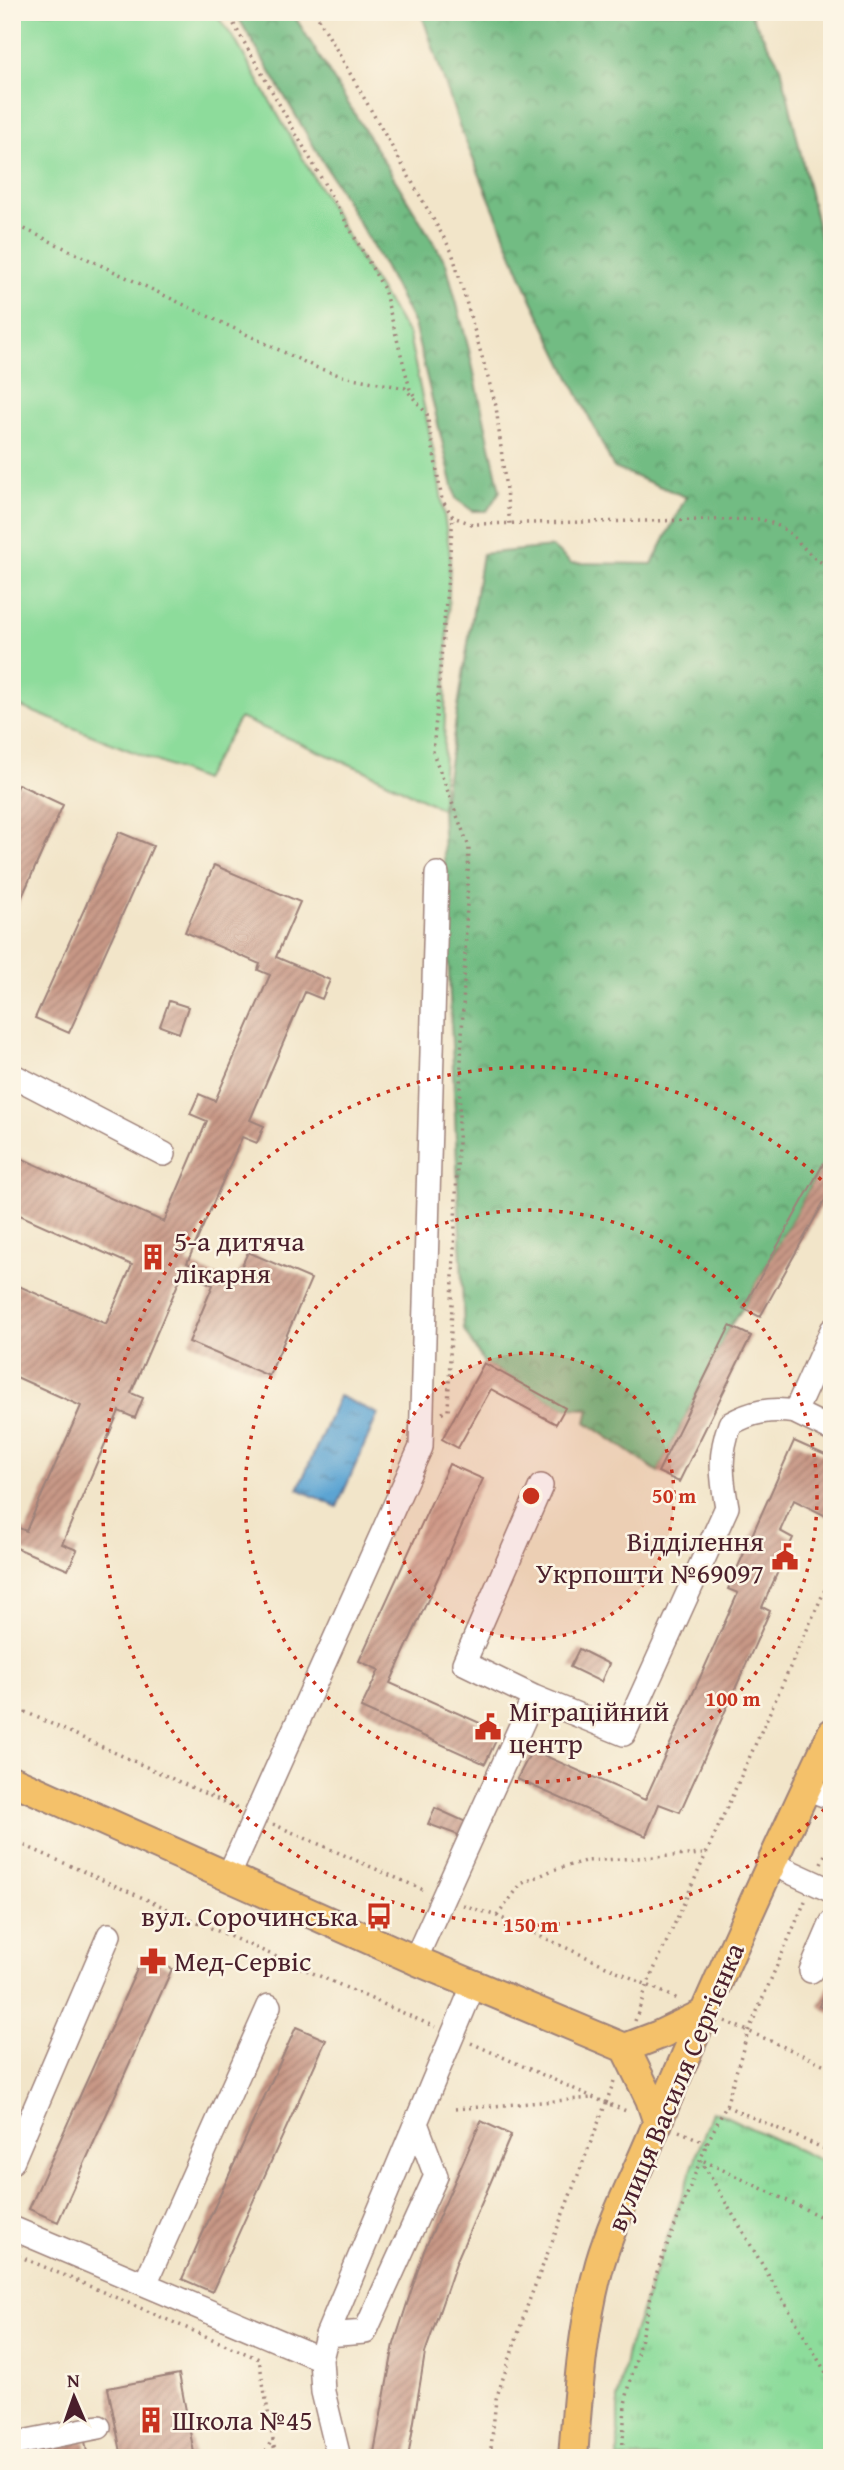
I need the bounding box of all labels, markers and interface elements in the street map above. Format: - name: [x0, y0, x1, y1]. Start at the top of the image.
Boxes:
- place label: 5-а дитяча лікарня: [174, 1220, 305, 1293]
- building icon: 5-а дитяча лікарня: [138, 1242, 168, 1272]
- text: 50 m: [652, 1480, 696, 1511]
- centre of rings: [519, 1484, 543, 1508]
- place label: Відділення Укрпошти №69097: [536, 1520, 764, 1593]
- public building icon: Відділення Укрпошти №69097: [770, 1542, 800, 1572]
- text: 100 m: [705, 1683, 761, 1714]
- place label: Міграційний центр: [509, 1690, 669, 1763]
- public building icon: Міграційний центр: [473, 1712, 503, 1742]
- place label: вул. Сорочинська: [141, 1895, 359, 1936]
- bus stop icon: вул. Сорочинська: [364, 1901, 394, 1931]
- text: 150 m: [503, 1909, 559, 1940]
- street label: вулиця Василя Сергієнка: [595, 1936, 754, 2237]
- place label: Мед-Сервіс: [174, 1940, 311, 1981]
- pharmacy icon: Мед-Сервіс: [138, 1946, 168, 1976]
- north arrow: [38, 2362, 108, 2432]
- text: N: [67, 2366, 81, 2394]
- place label: Школа №45: [172, 2399, 313, 2440]
- building icon: Школа №45: [136, 2405, 166, 2435]

